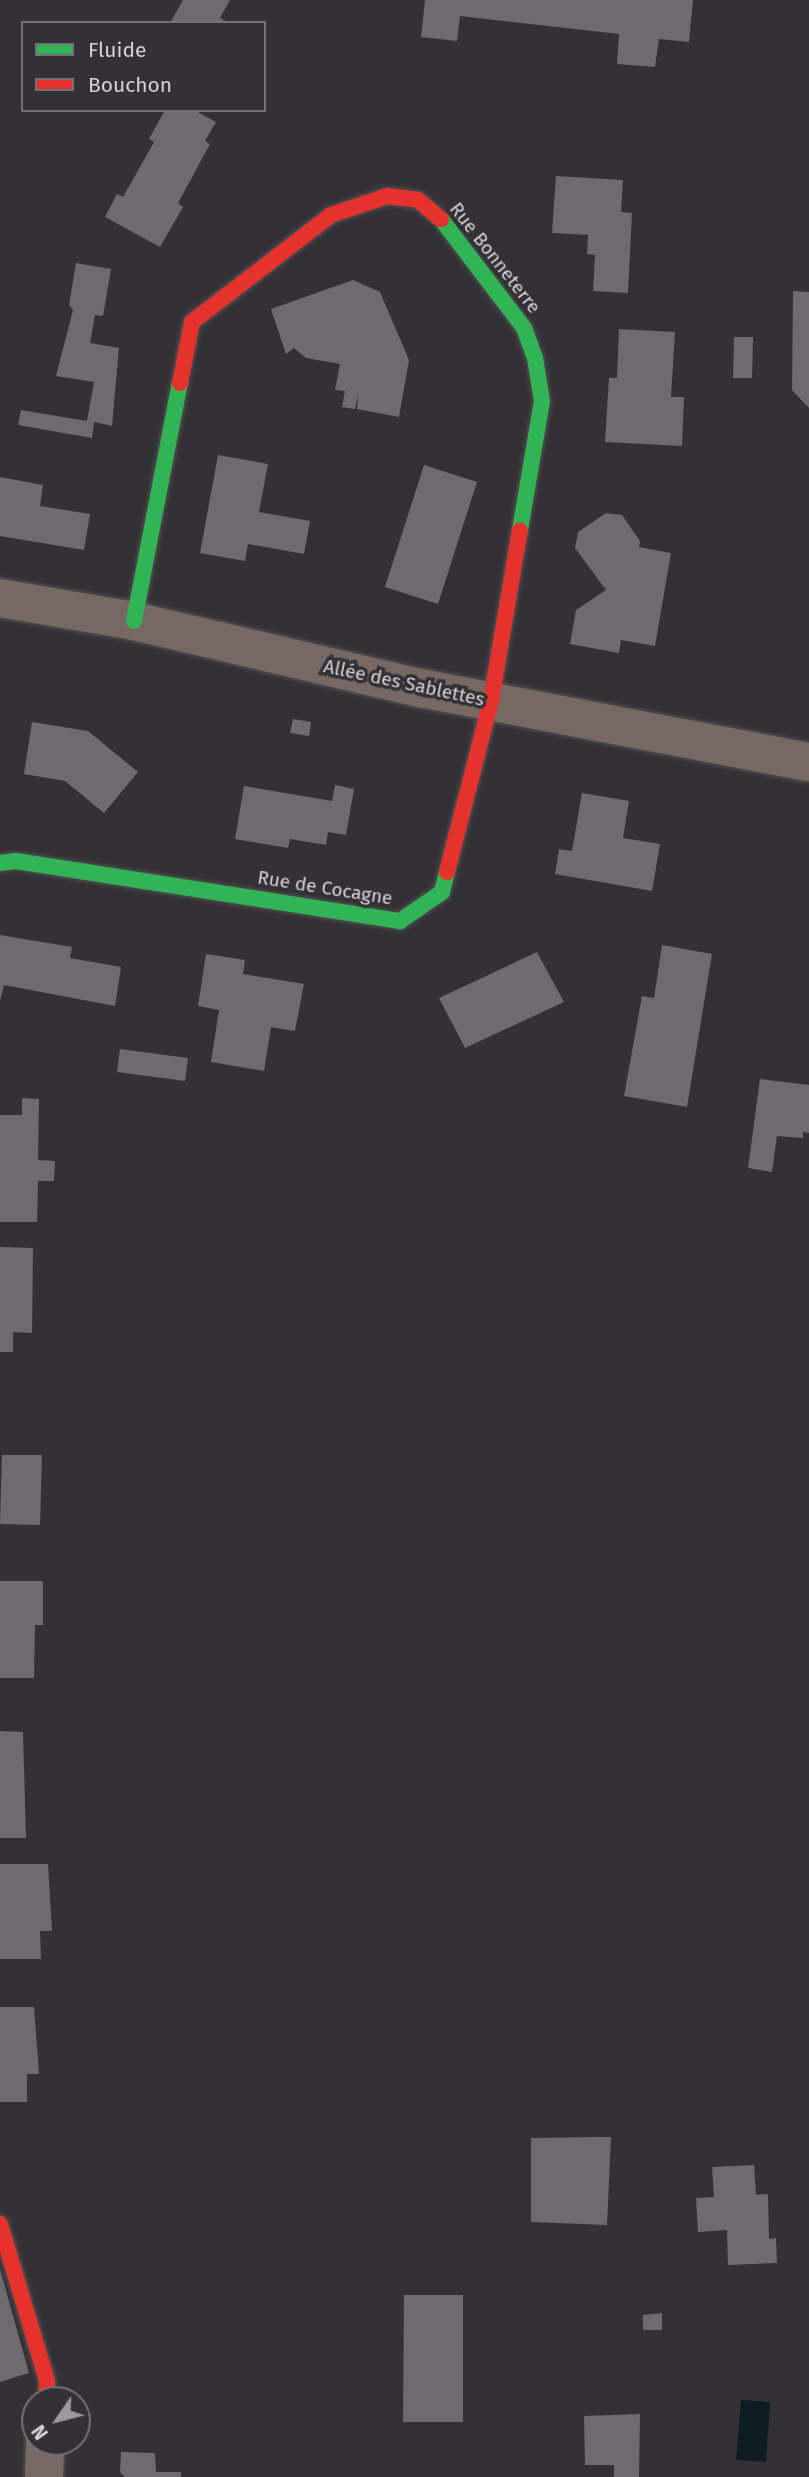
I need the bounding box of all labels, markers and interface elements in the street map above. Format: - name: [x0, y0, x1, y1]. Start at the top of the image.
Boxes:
- legend: [21, 21, 266, 112]
- text: Fluide: [88, 37, 146, 63]
- text: Bouchon: [88, 72, 172, 98]
- street label: Rue Bonneterre: [445, 198, 545, 318]
- street label: Allée des Sablettes: [322, 655, 486, 711]
- street label: Rue de Cocagne: [256, 866, 394, 910]
- north arrow: [21, 2386, 91, 2456]
- text: N: [27, 2420, 53, 2444]

